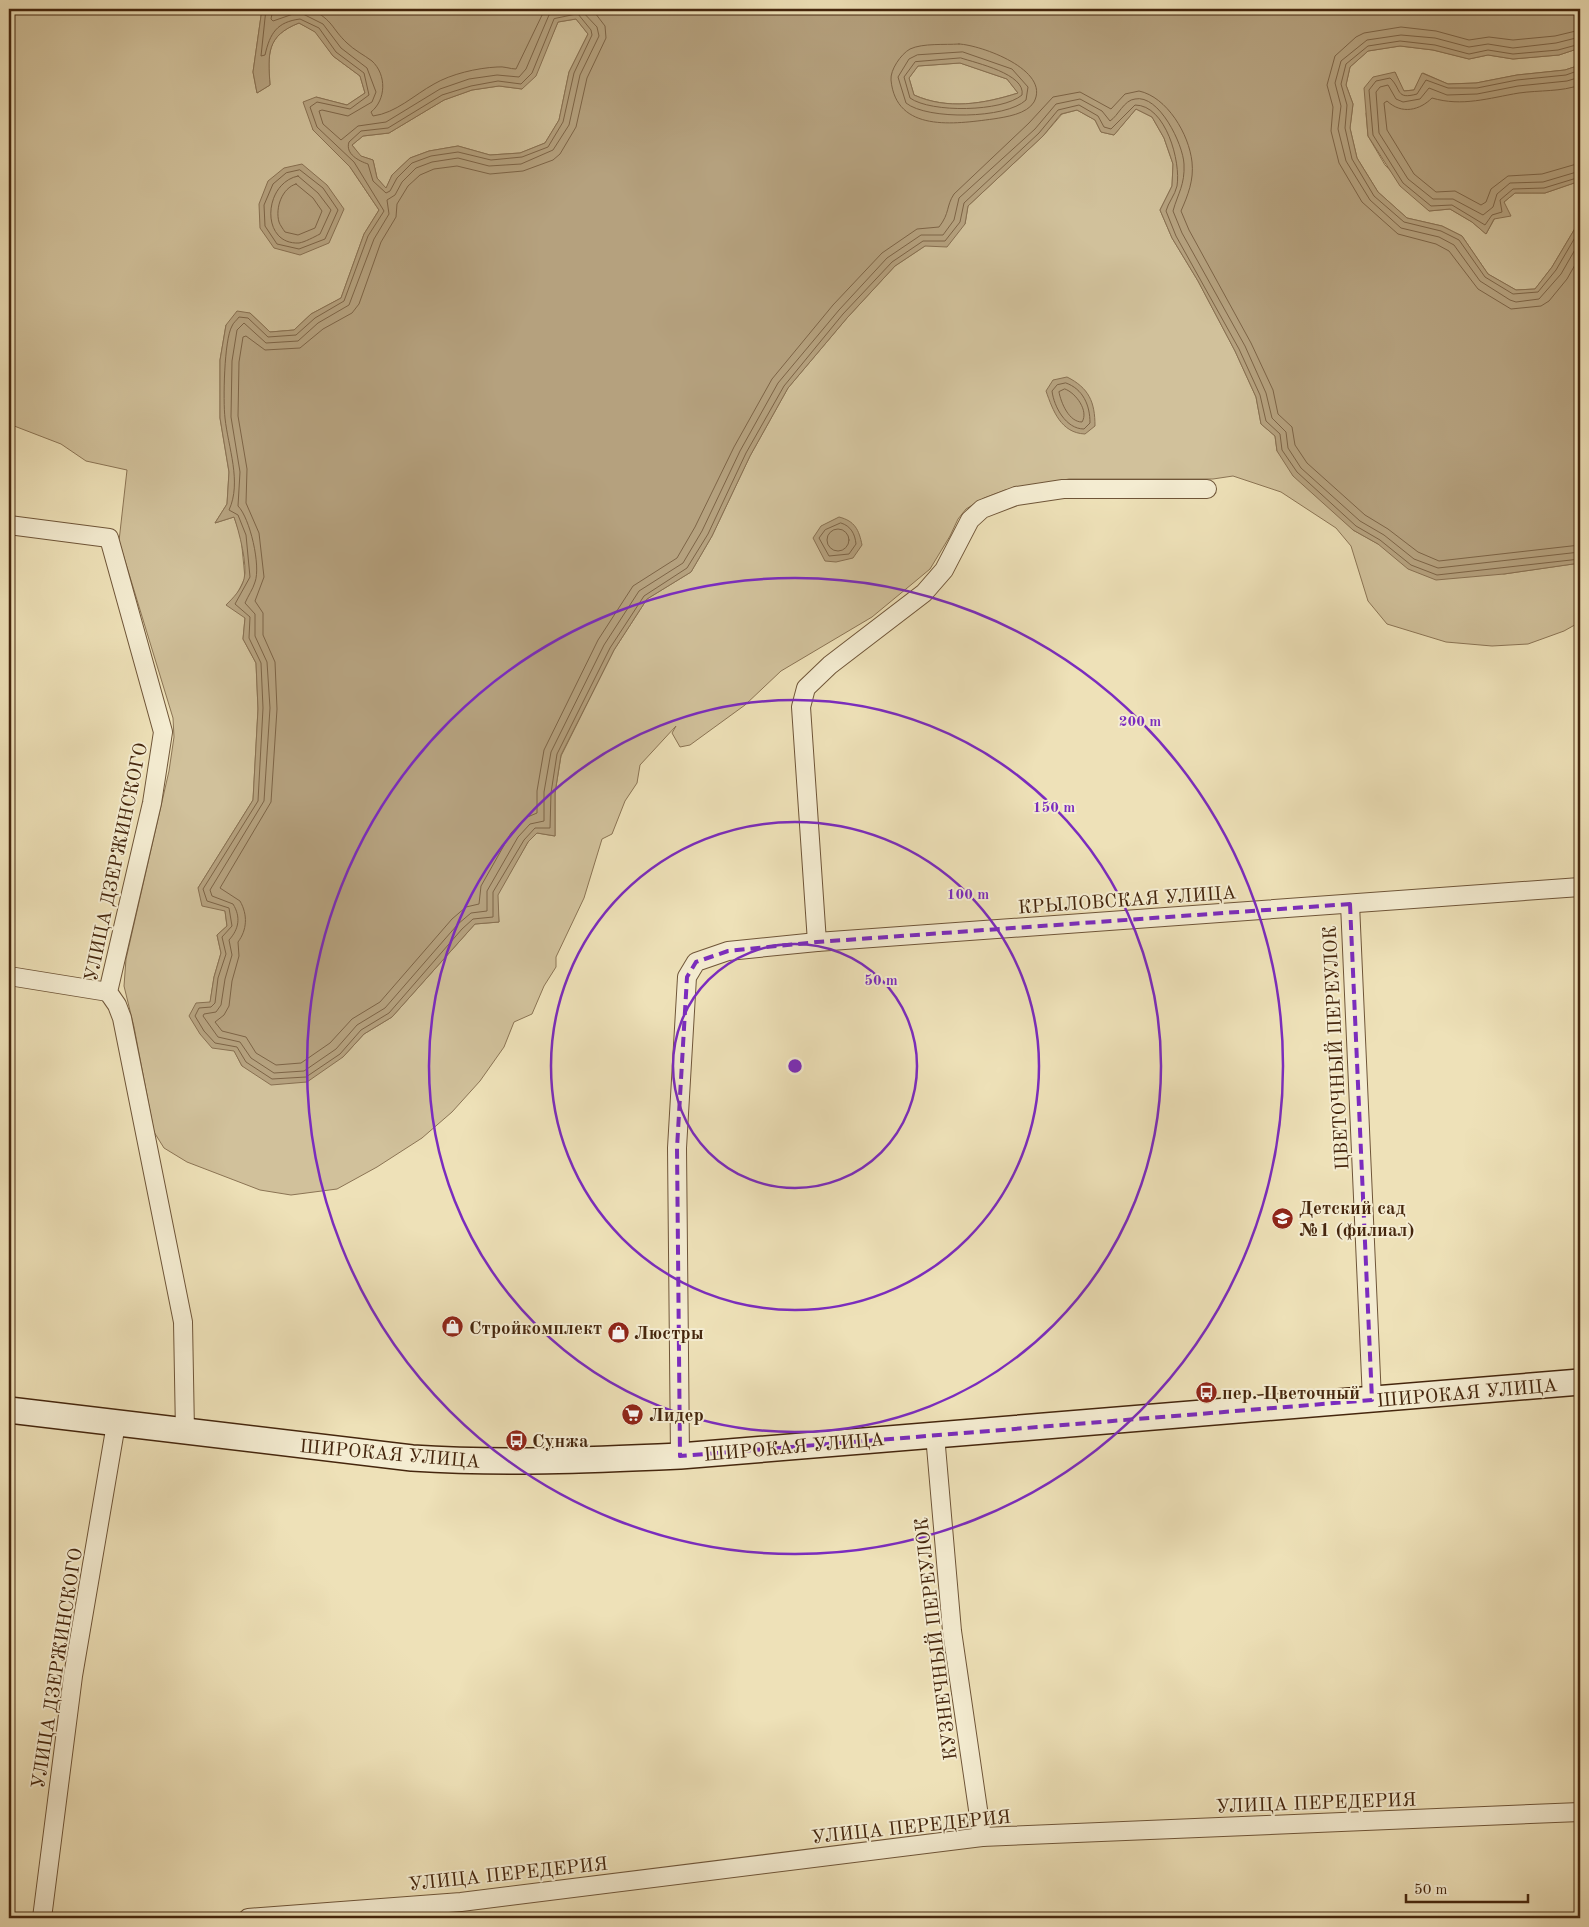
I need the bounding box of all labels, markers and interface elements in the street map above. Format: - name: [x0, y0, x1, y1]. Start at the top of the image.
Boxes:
- text: 200 m: [1119, 715, 1161, 730]
- street label: УЛИЦА ДЗЕРЖИНСКОГО: [83, 741, 152, 984]
- text: 150 m: [1033, 801, 1075, 816]
- street label: КРЫЛОВСКАЯ УЛИЦА: [1017, 884, 1238, 919]
- text: 100 m: [947, 888, 989, 903]
- street label: ЦВЕТОЧНЫЙ ПЕРЕУЛОК: [1318, 925, 1353, 1171]
- text: 50 m: [864, 974, 898, 989]
- centre of rings: [786, 1057, 804, 1075]
- place label: Детский сад №1 (филиал): [1299, 1200, 1415, 1241]
- school or university icon: Детский сад №1 (филиал): [1271, 1206, 1295, 1230]
- shop icon: Стройкомплект: [441, 1315, 465, 1339]
- place label: Стройкомплект: [469, 1320, 602, 1339]
- shop icon: Люстры: [606, 1320, 630, 1344]
- place label: Люстры: [634, 1325, 704, 1344]
- street label: ШИРОКАЯ УЛИЦА: [1376, 1377, 1559, 1412]
- bus stop icon: пер. Цветочный: [1194, 1380, 1218, 1404]
- place label: пер. Цветочный: [1222, 1385, 1360, 1404]
- supermarket icon: Лидер: [621, 1402, 645, 1426]
- place label: Лидер: [649, 1407, 704, 1426]
- bus stop icon: Сунжа: [504, 1428, 528, 1452]
- street label: ШИРОКАЯ УЛИЦА: [703, 1431, 886, 1466]
- place label: Сунжа: [532, 1433, 589, 1452]
- street label: ШИРОКАЯ УЛИЦА: [299, 1438, 481, 1473]
- street label: КУЗНЕЧНЫЙ ПЕРЕУЛОК: [909, 1516, 962, 1762]
- street label: УЛИЦА ДЗЕРЖИНСКОГО: [30, 1547, 87, 1790]
- street label: УЛИЦА ПЕРЕДЕРИЯ: [1216, 1792, 1417, 1817]
- street label: УЛИЦА ПЕРЕДЕРИЯ: [811, 1809, 1012, 1848]
- street label: УЛИЦА ПЕРЕДЕРИЯ: [408, 1856, 609, 1895]
- scale bar: [1406, 1872, 1529, 1904]
- text: 50 m: [1414, 1883, 1448, 1898]

